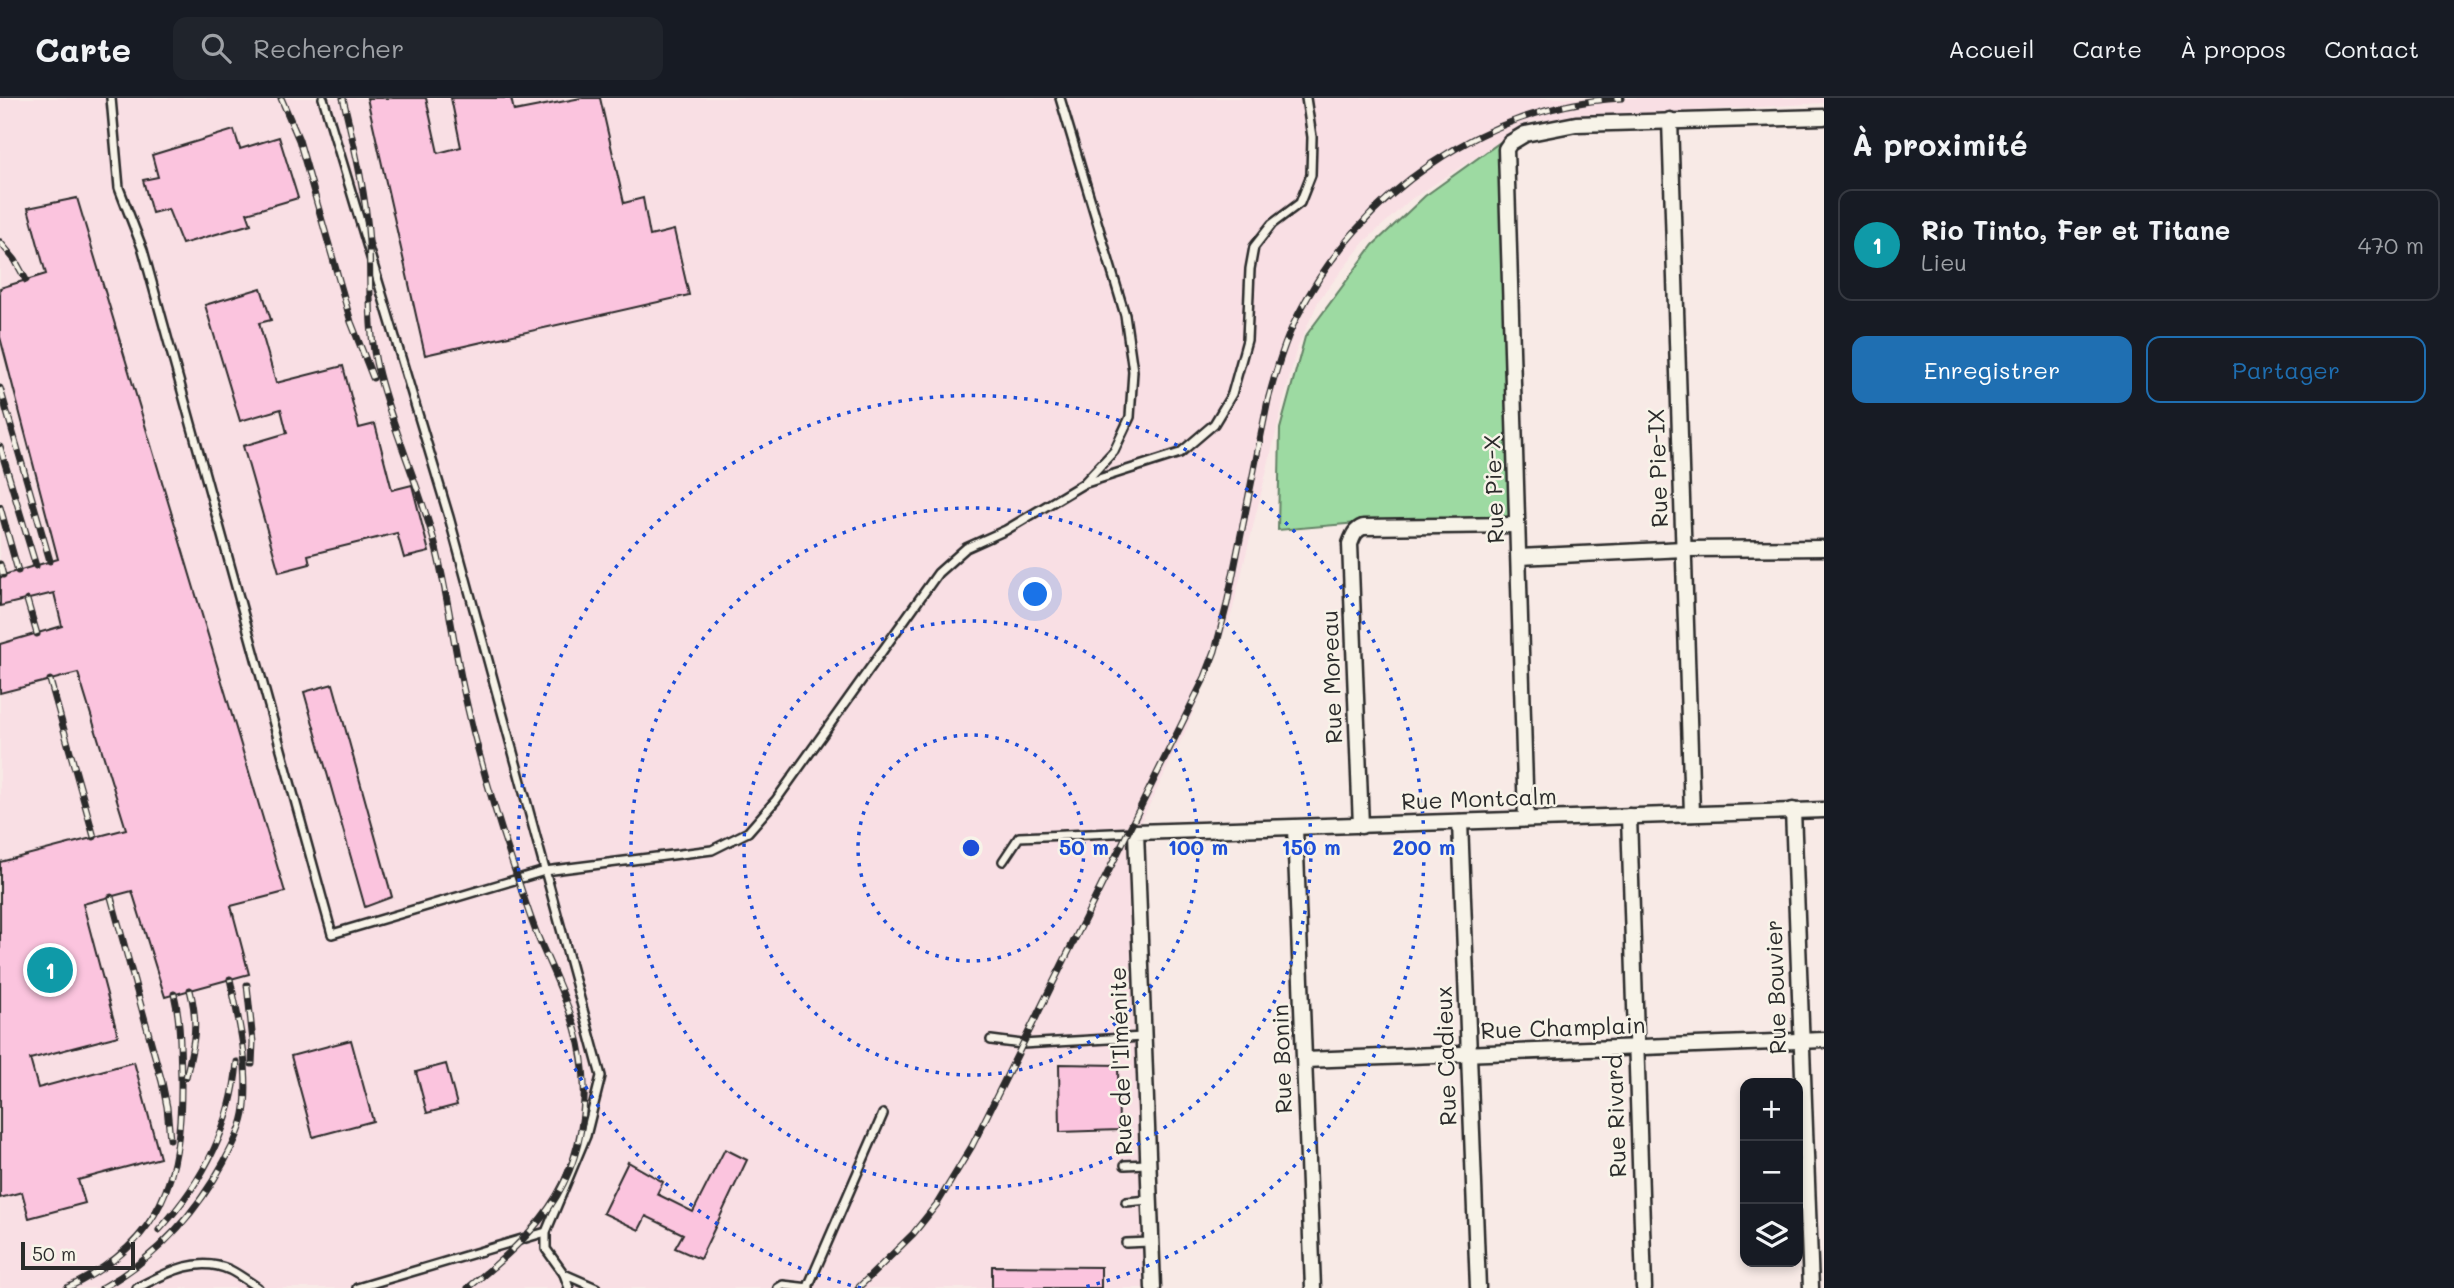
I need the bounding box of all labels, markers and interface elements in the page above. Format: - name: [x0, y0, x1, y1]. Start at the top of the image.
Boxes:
- search box: [173, 17, 663, 80]
- text: Carte: [35, 27, 131, 70]
- icon: search: [197, 29, 235, 67]
- text: Rechercher: [253, 31, 404, 65]
- text: Accueil: [1948, 33, 2034, 64]
- text: Carte: [2072, 33, 2142, 64]
- text: À propos: [2180, 33, 2286, 64]
- text: Contact: [2324, 33, 2419, 64]
- text: À proximité: [1852, 124, 2028, 164]
- text: Rio Tinto, Fer et Titane: [1921, 213, 2230, 247]
- text: 1: [1872, 230, 1882, 260]
- text: 470 m: [2358, 230, 2424, 260]
- text: Lieu: [1921, 247, 1967, 277]
- button: Enregistrer: [1852, 336, 2132, 403]
- button: Partager: [2146, 336, 2426, 403]
- street label: Rue Pie-IX: [1640, 408, 1674, 528]
- street label: Rue Pie-X: [1476, 434, 1510, 544]
- your location: [1018, 577, 1052, 611]
- street label: Rue Moreau: [1314, 610, 1348, 744]
- street label: Rue Montcalm: [1401, 780, 1557, 816]
- text: 50 m: [1059, 833, 1109, 860]
- text: 100 m: [1168, 833, 1228, 860]
- text: 150 m: [1281, 833, 1341, 860]
- text: 200 m: [1393, 833, 1455, 860]
- centre of rings: [959, 836, 983, 860]
- street label: Rue Bouvier: [1758, 919, 1792, 1055]
- pin: 1: [27, 944, 73, 996]
- street label: Rue de l'Ilménite: [1102, 966, 1138, 1156]
- street label: Rue Cadieux: [1428, 986, 1462, 1126]
- street label: Rue Bonin: [1264, 1004, 1298, 1114]
- street label: Rue Champlain: [1480, 1009, 1646, 1045]
- street label: Rue Rivard: [1598, 1054, 1632, 1178]
- map controls: [1740, 1078, 1803, 1267]
- button: +: [1740, 1078, 1803, 1141]
- button: −: [1740, 1141, 1803, 1204]
- button: layers: [1740, 1204, 1803, 1267]
- scale bar: [21, 1239, 135, 1271]
- text: 50 m: [32, 1241, 76, 1266]

